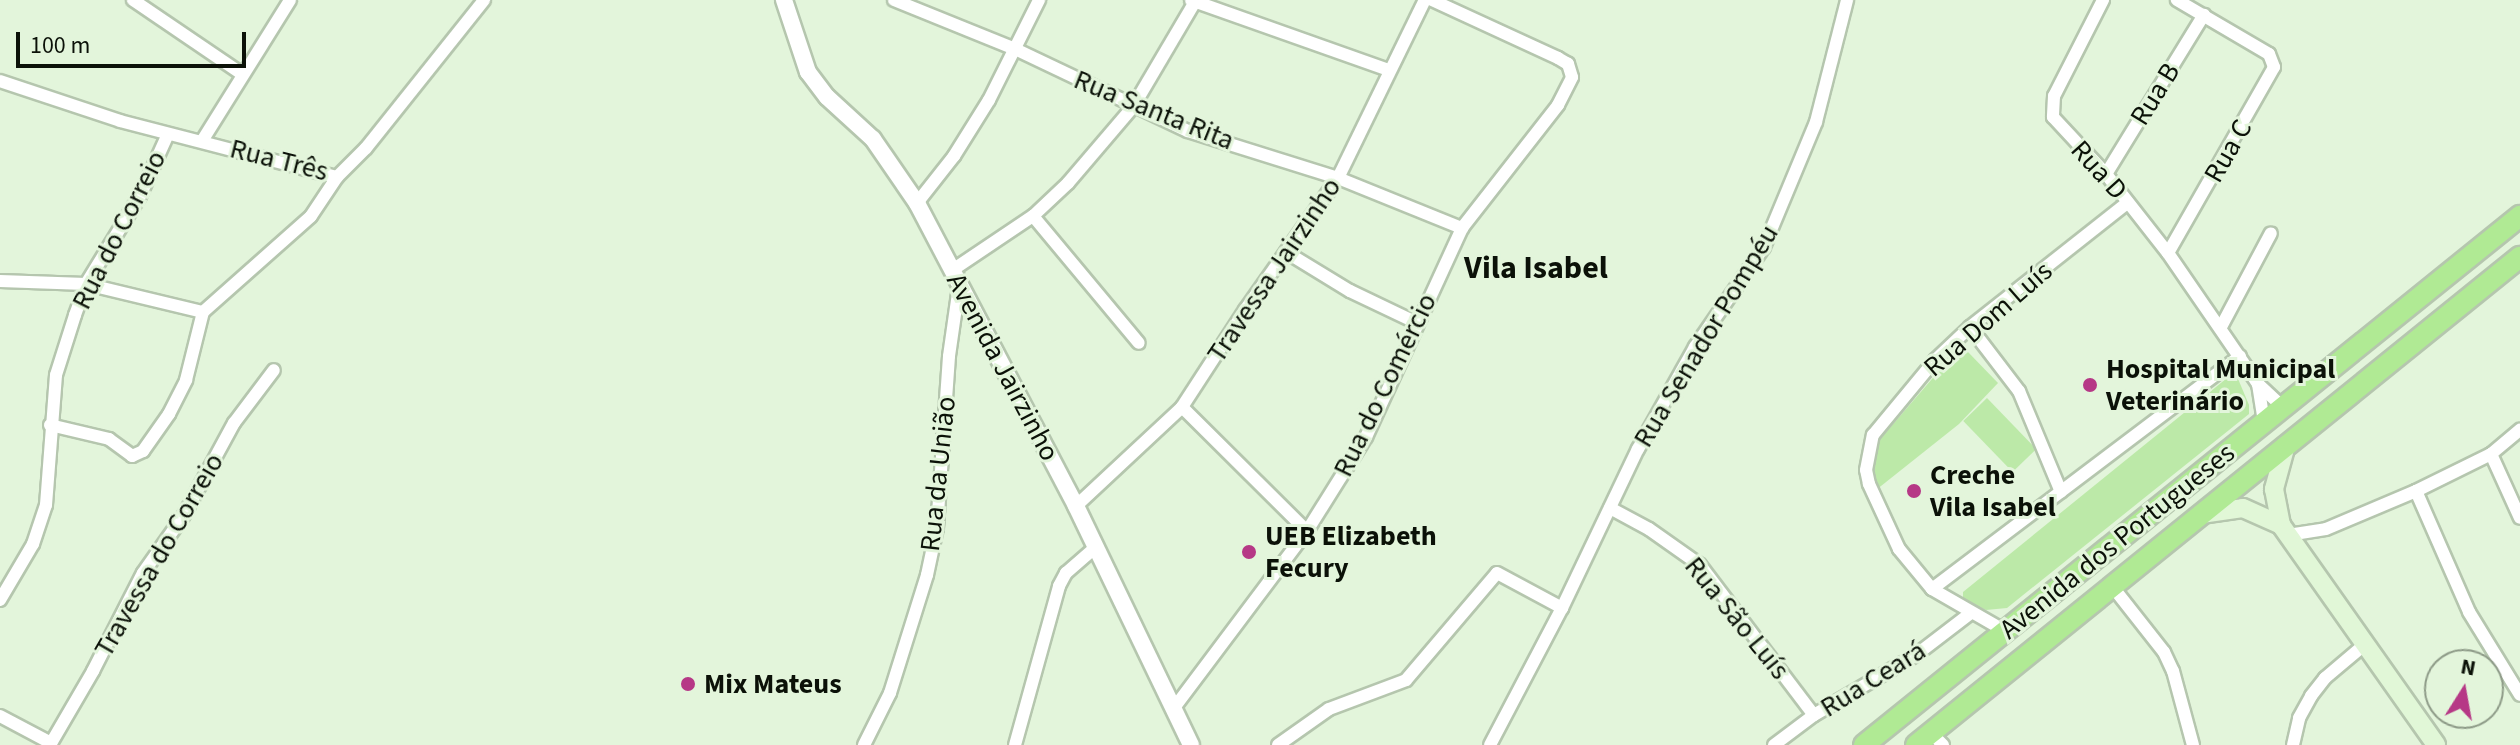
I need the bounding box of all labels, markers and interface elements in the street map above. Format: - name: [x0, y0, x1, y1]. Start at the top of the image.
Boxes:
- scale bar: [20, 16, 250, 66]
- text: 100 m: [30, 28, 90, 63]
- street label: Rua B: [2123, 57, 2187, 131]
- street label: Rua Santa Rita: [1069, 63, 1239, 157]
- street label: Rua C: [2197, 114, 2259, 188]
- street label: Rua Três: [227, 132, 331, 188]
- street label: Rua D: [2064, 133, 2134, 207]
- street label: Rua do Correio: [65, 145, 173, 315]
- street label: Travessa Jairzinho: [1200, 171, 1348, 369]
- street label: Rua Senador Pompéu: [1626, 219, 1786, 453]
- district label: Vila Isabel: [1464, 249, 1608, 287]
- street label: Rua Dom Luís: [1917, 254, 2059, 384]
- street label: Avenida Jairzinho: [939, 267, 1067, 467]
- street label: Rua do Comércio: [1326, 288, 1444, 482]
- place label: Hospital Municipal Veterinário: [2106, 352, 2335, 418]
- marker: Hospital Municipal Veterinário: [2081, 376, 2099, 394]
- street label: Rua da União: [913, 395, 963, 553]
- street label: Avenida dos Portugueses: [1993, 436, 2241, 646]
- street label: Travessa do Correio: [87, 447, 231, 663]
- place label: Creche Vila Isabel: [1930, 458, 2056, 524]
- marker: Creche Vila Isabel: [1905, 482, 1923, 500]
- place label: UEB Elizabeth Fecury: [1265, 519, 1437, 585]
- marker: UEB Elizabeth Fecury: [1240, 543, 1258, 561]
- street label: Rua São Luís: [1677, 550, 1797, 686]
- street label: Rua Ceará: [1814, 634, 1932, 724]
- north arrow: [2424, 649, 2504, 729]
- text: N: [2458, 650, 2478, 685]
- place label: Mix Mateus: [704, 667, 842, 701]
- marker: Mix Mateus: [679, 675, 697, 693]

